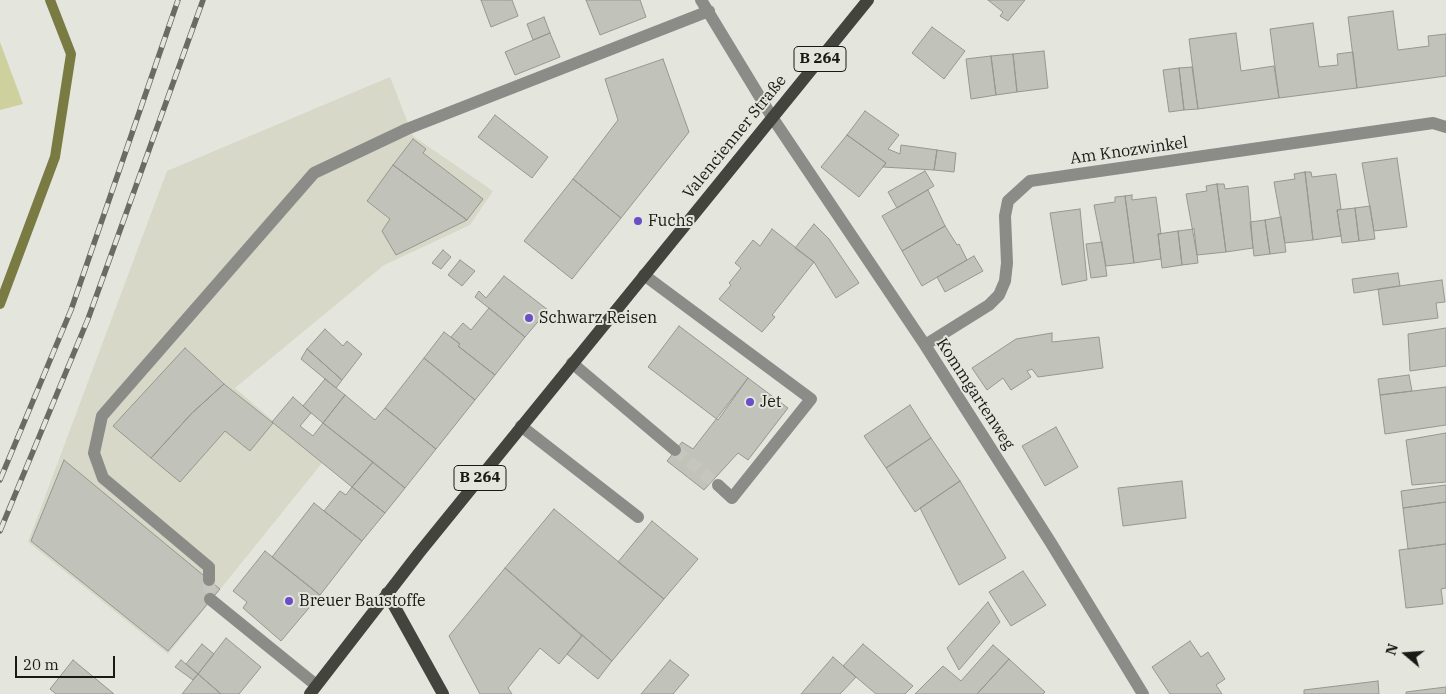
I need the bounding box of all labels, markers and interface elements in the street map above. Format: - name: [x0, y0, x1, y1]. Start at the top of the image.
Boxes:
- road number: B 264: [794, 46, 846, 72]
- street label: Valencienner Straße: [679, 71, 791, 203]
- street label: Am Knozwinkel: [1069, 133, 1189, 169]
- place label: Fuchs: [648, 211, 694, 231]
- marker: Fuchs: [632, 215, 644, 227]
- place label: Schwarz Reisen: [539, 308, 657, 328]
- marker: Schwarz Reisen: [523, 312, 535, 324]
- street label: Kommgartenweg: [932, 335, 1018, 453]
- place label: Jet: [760, 392, 781, 412]
- marker: Jet: [744, 396, 756, 408]
- road number: B 264: [454, 466, 506, 490]
- place label: Breuer Baustoffe: [299, 591, 426, 611]
- marker: Breuer Baustoffe: [283, 595, 295, 607]
- north arrow: [1381, 629, 1431, 679]
- text: N: [1381, 641, 1402, 657]
- scale bar: [18, 646, 118, 678]
- text: 20 m: [23, 655, 59, 674]

